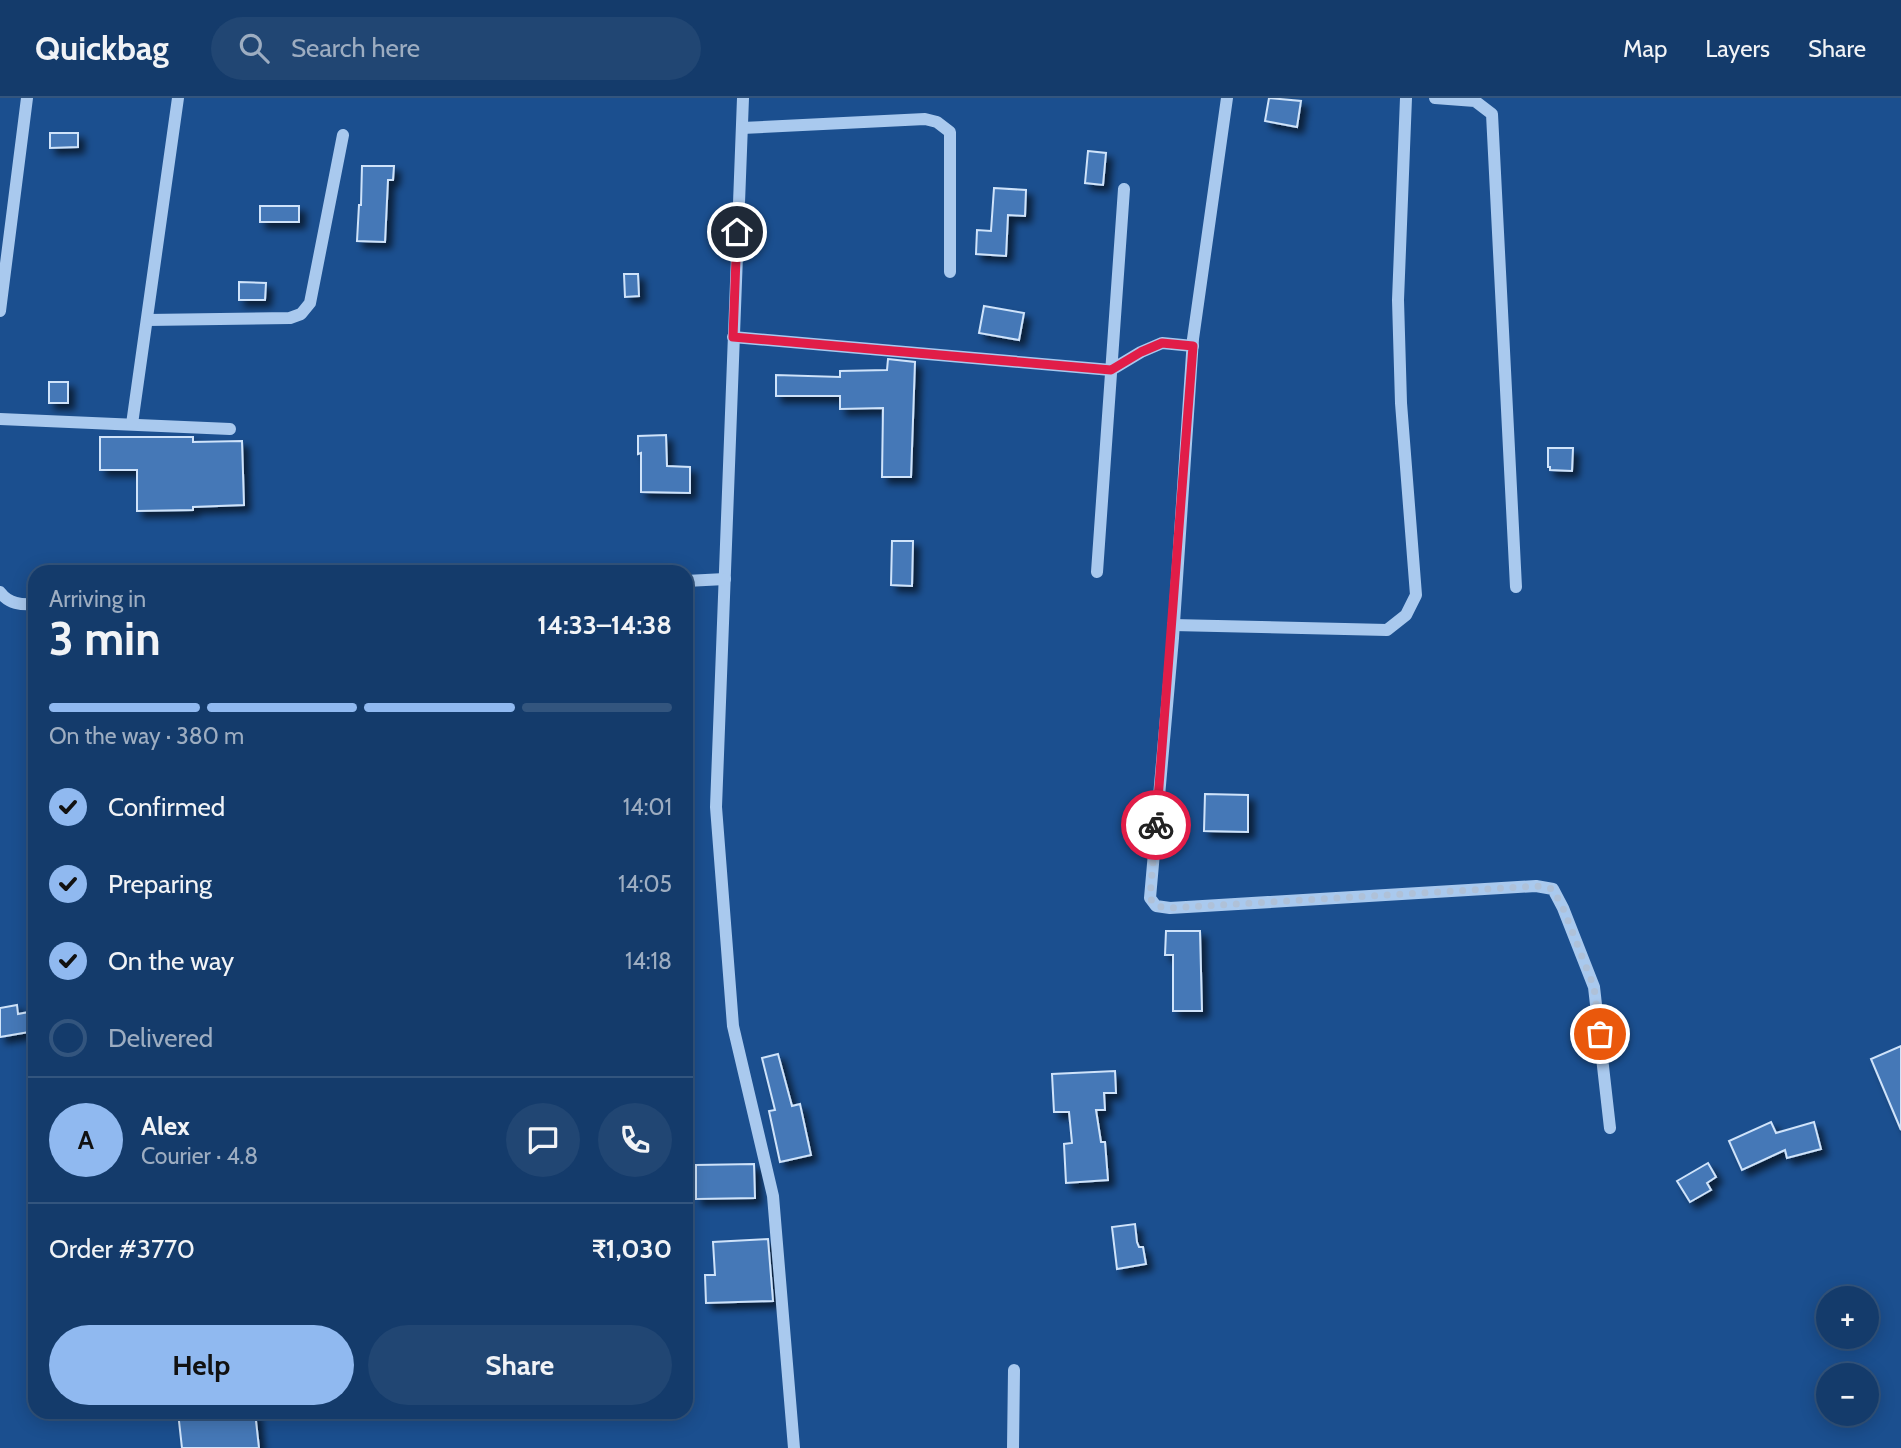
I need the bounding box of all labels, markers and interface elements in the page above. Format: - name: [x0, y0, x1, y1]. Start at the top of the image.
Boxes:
- search box: [211, 17, 701, 80]
- text: Quickbag: [35, 28, 169, 68]
- icon: search: [235, 29, 273, 67]
- text: Search here: [291, 32, 420, 64]
- text: Map: [1623, 34, 1667, 63]
- text: Layers: [1705, 34, 1770, 63]
- text: Share: [1808, 34, 1866, 63]
- pin: [707, 202, 767, 262]
- icon: home: [718, 213, 756, 251]
- text: Arriving in: [49, 585, 146, 613]
- text: 14:33–14:38: [537, 609, 672, 641]
- text: 3 min: [49, 611, 161, 667]
- text: On the way · 380 m: [49, 722, 244, 750]
- icon: check: [49, 788, 87, 826]
- courier: [1121, 790, 1191, 860]
- text: Confirmed: [108, 791, 225, 823]
- text: 14:01: [623, 793, 672, 821]
- icon: bike: [1137, 806, 1175, 844]
- icon: check: [49, 865, 87, 903]
- text: Preparing: [108, 868, 212, 900]
- text: 14:05: [618, 870, 672, 898]
- icon: check: [49, 942, 87, 980]
- text: On the way: [108, 945, 234, 977]
- text: 14:18: [625, 947, 672, 975]
- pin: [1570, 1004, 1630, 1064]
- icon: bag: [1581, 1015, 1619, 1053]
- text: Delivered: [108, 1022, 213, 1054]
- button: chat: [506, 1103, 580, 1177]
- button: phone: [598, 1103, 672, 1177]
- text: Alex: [141, 1110, 190, 1142]
- text: A: [78, 1124, 94, 1156]
- text: Courier · 4.8: [141, 1142, 258, 1170]
- text: Order #3770: [49, 1233, 195, 1265]
- text: ₹1,030: [592, 1233, 672, 1265]
- map controls: [1816, 1286, 1879, 1426]
- button: +: [1816, 1286, 1879, 1349]
- button: Help: [49, 1325, 354, 1405]
- button: Share: [368, 1325, 672, 1405]
- button: −: [1816, 1363, 1879, 1426]

